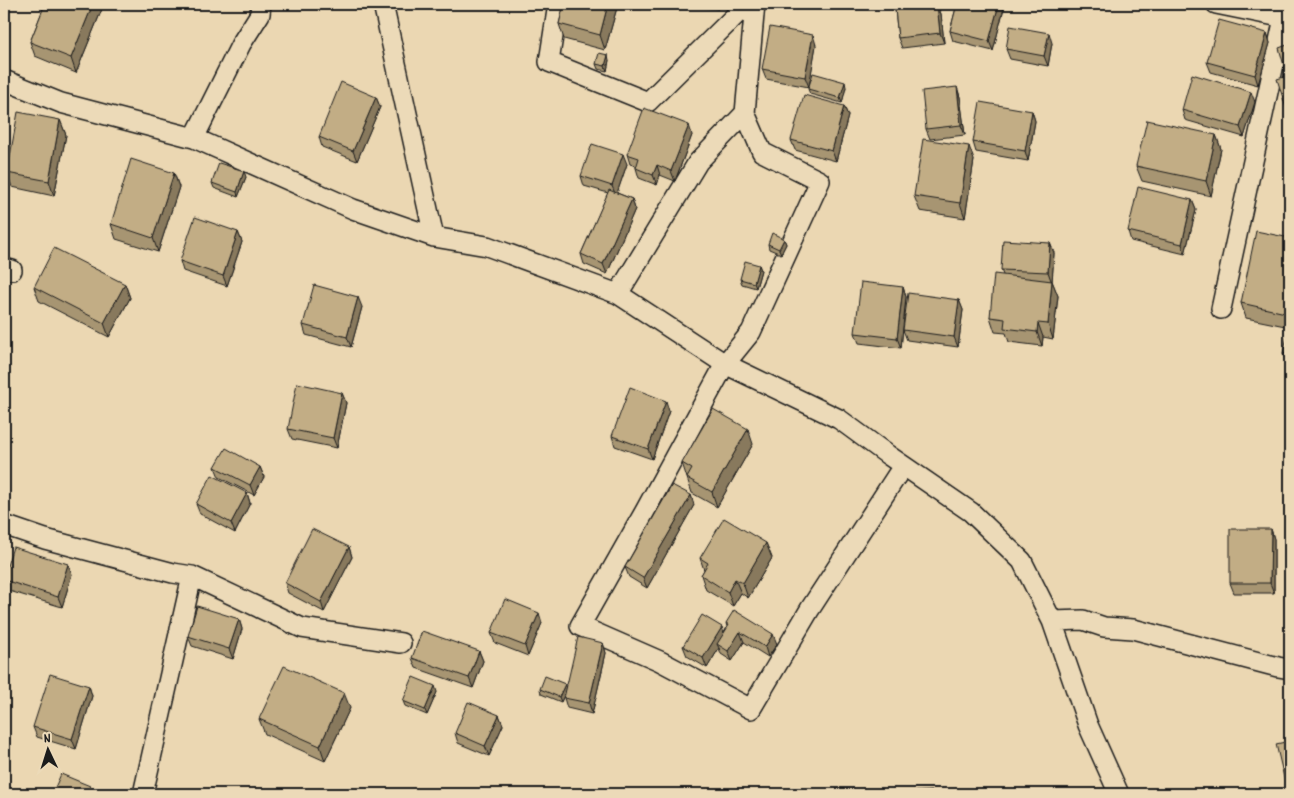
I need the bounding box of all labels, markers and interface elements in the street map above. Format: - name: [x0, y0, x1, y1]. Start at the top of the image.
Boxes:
- north arrow: [22, 726, 72, 776]
- text: N: [43, 729, 51, 749]

